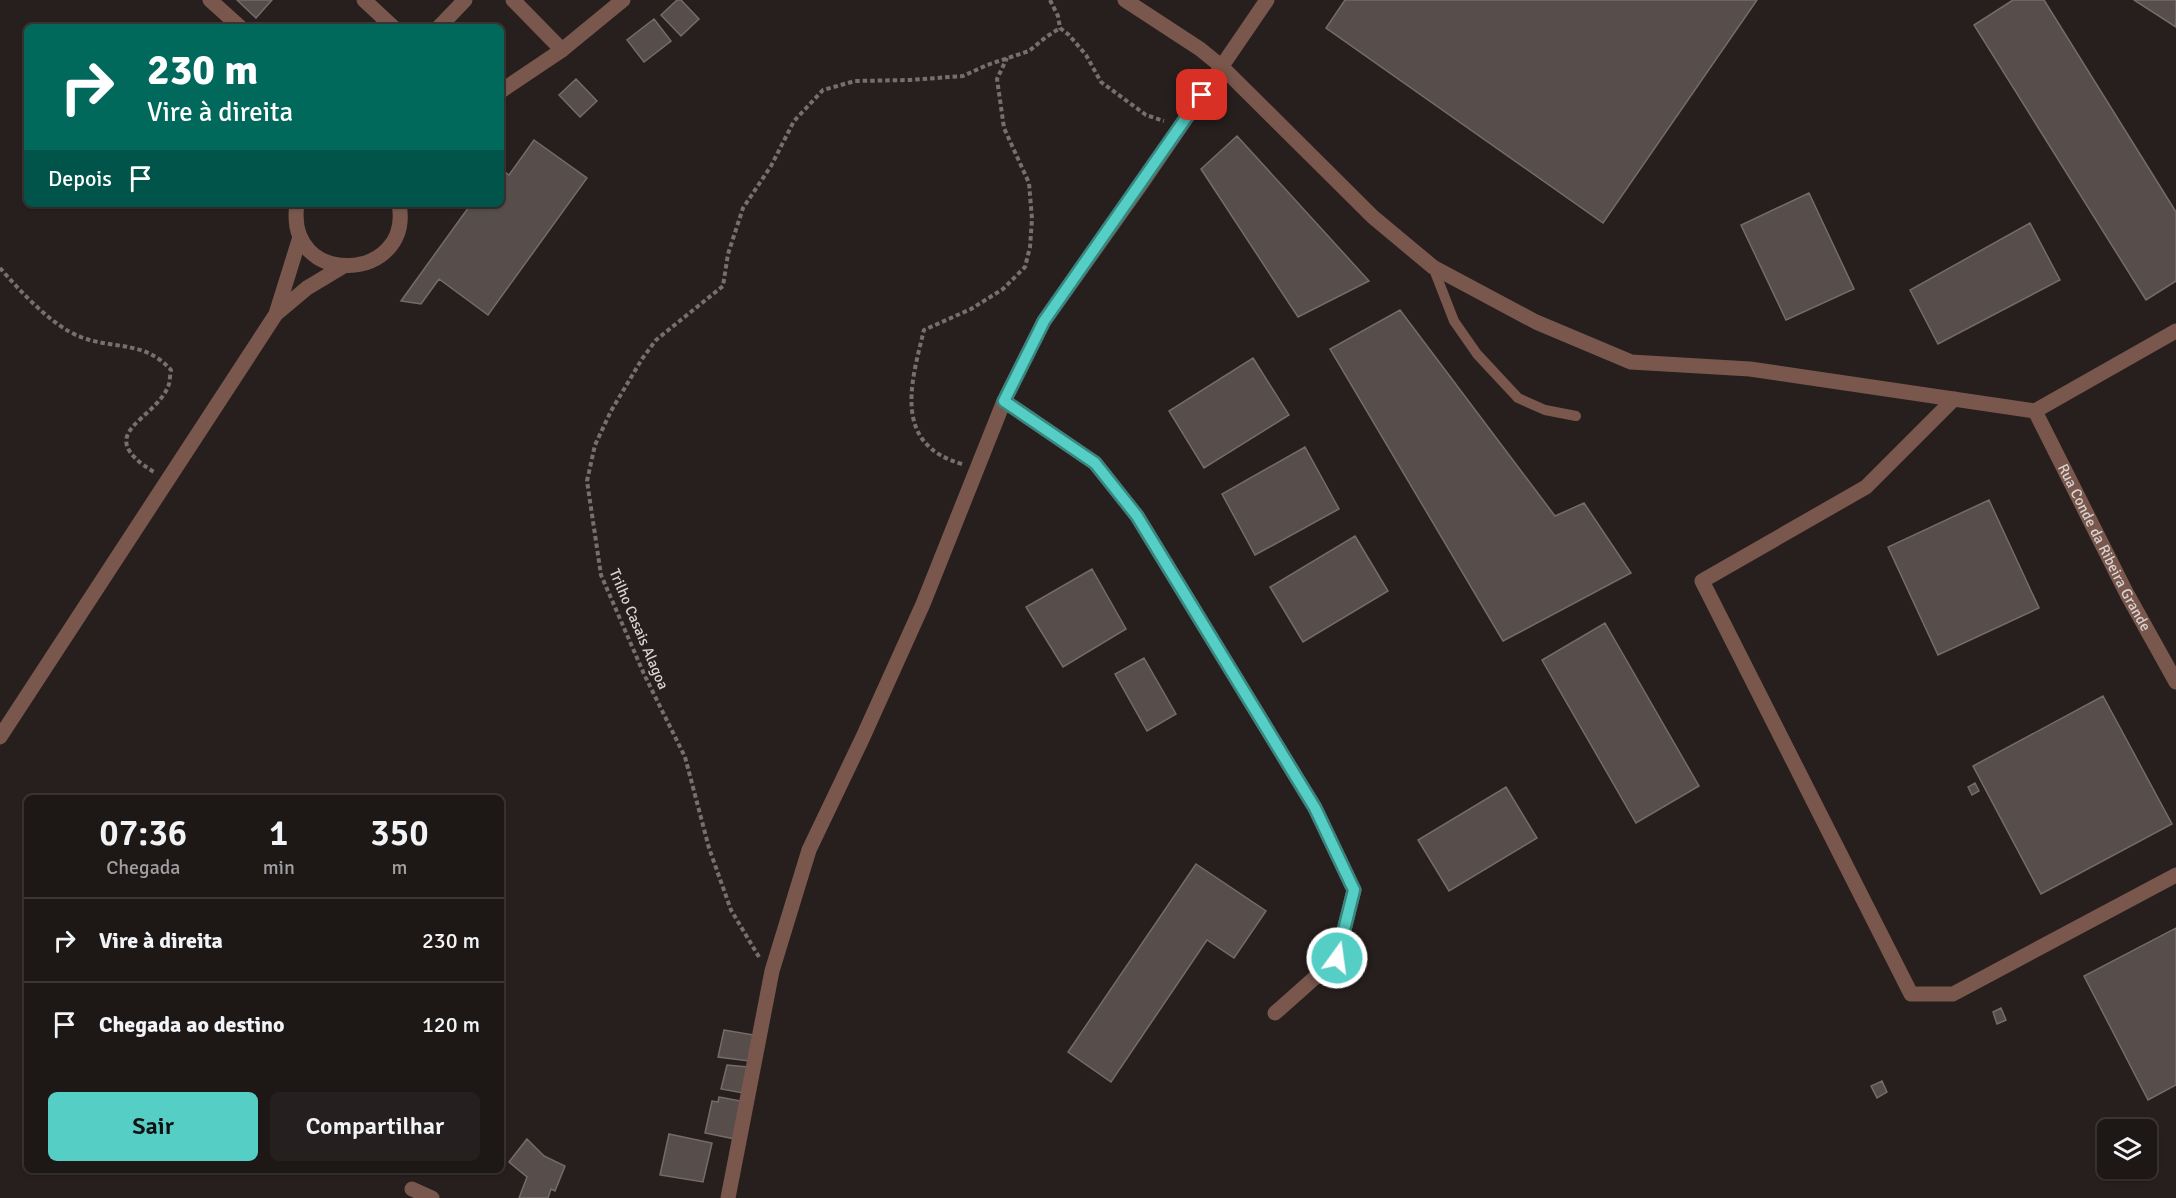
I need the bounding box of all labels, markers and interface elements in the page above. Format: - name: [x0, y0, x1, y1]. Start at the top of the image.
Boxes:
- text: 230 m: [147, 45, 258, 96]
- icon: right: [48, 48, 126, 126]
- pin: [1176, 69, 1227, 120]
- icon: arrive: [1185, 78, 1218, 111]
- text: Vire à direita: [147, 96, 293, 129]
- icon: arrive: [124, 162, 157, 195]
- text: Depois: [48, 165, 112, 192]
- street label: Rua Conde da Ribeira Grande: [2054, 461, 2155, 634]
- street label: Trilho Casais Alagoa: [605, 566, 673, 692]
- text: 07:36: [99, 811, 187, 856]
- text: 1: [269, 811, 289, 856]
- text: 350: [370, 811, 429, 856]
- text: Chegada: [106, 855, 180, 880]
- text: min: [263, 855, 295, 880]
- text: m: [391, 855, 407, 880]
- icon: right: [48, 924, 81, 957]
- position arrow: [1305, 926, 1369, 990]
- text: Vire à direita: [99, 927, 223, 954]
- text: 230 m: [422, 927, 480, 954]
- icon: arrive: [48, 1008, 81, 1041]
- text: Chegada ao destino: [99, 1011, 285, 1038]
- text: 120 m: [422, 1011, 480, 1038]
- button: Sair: [48, 1092, 258, 1161]
- button: Compartilhar: [270, 1092, 480, 1161]
- map controls: [2097, 1119, 2157, 1179]
- button: layers: [2097, 1119, 2157, 1179]

